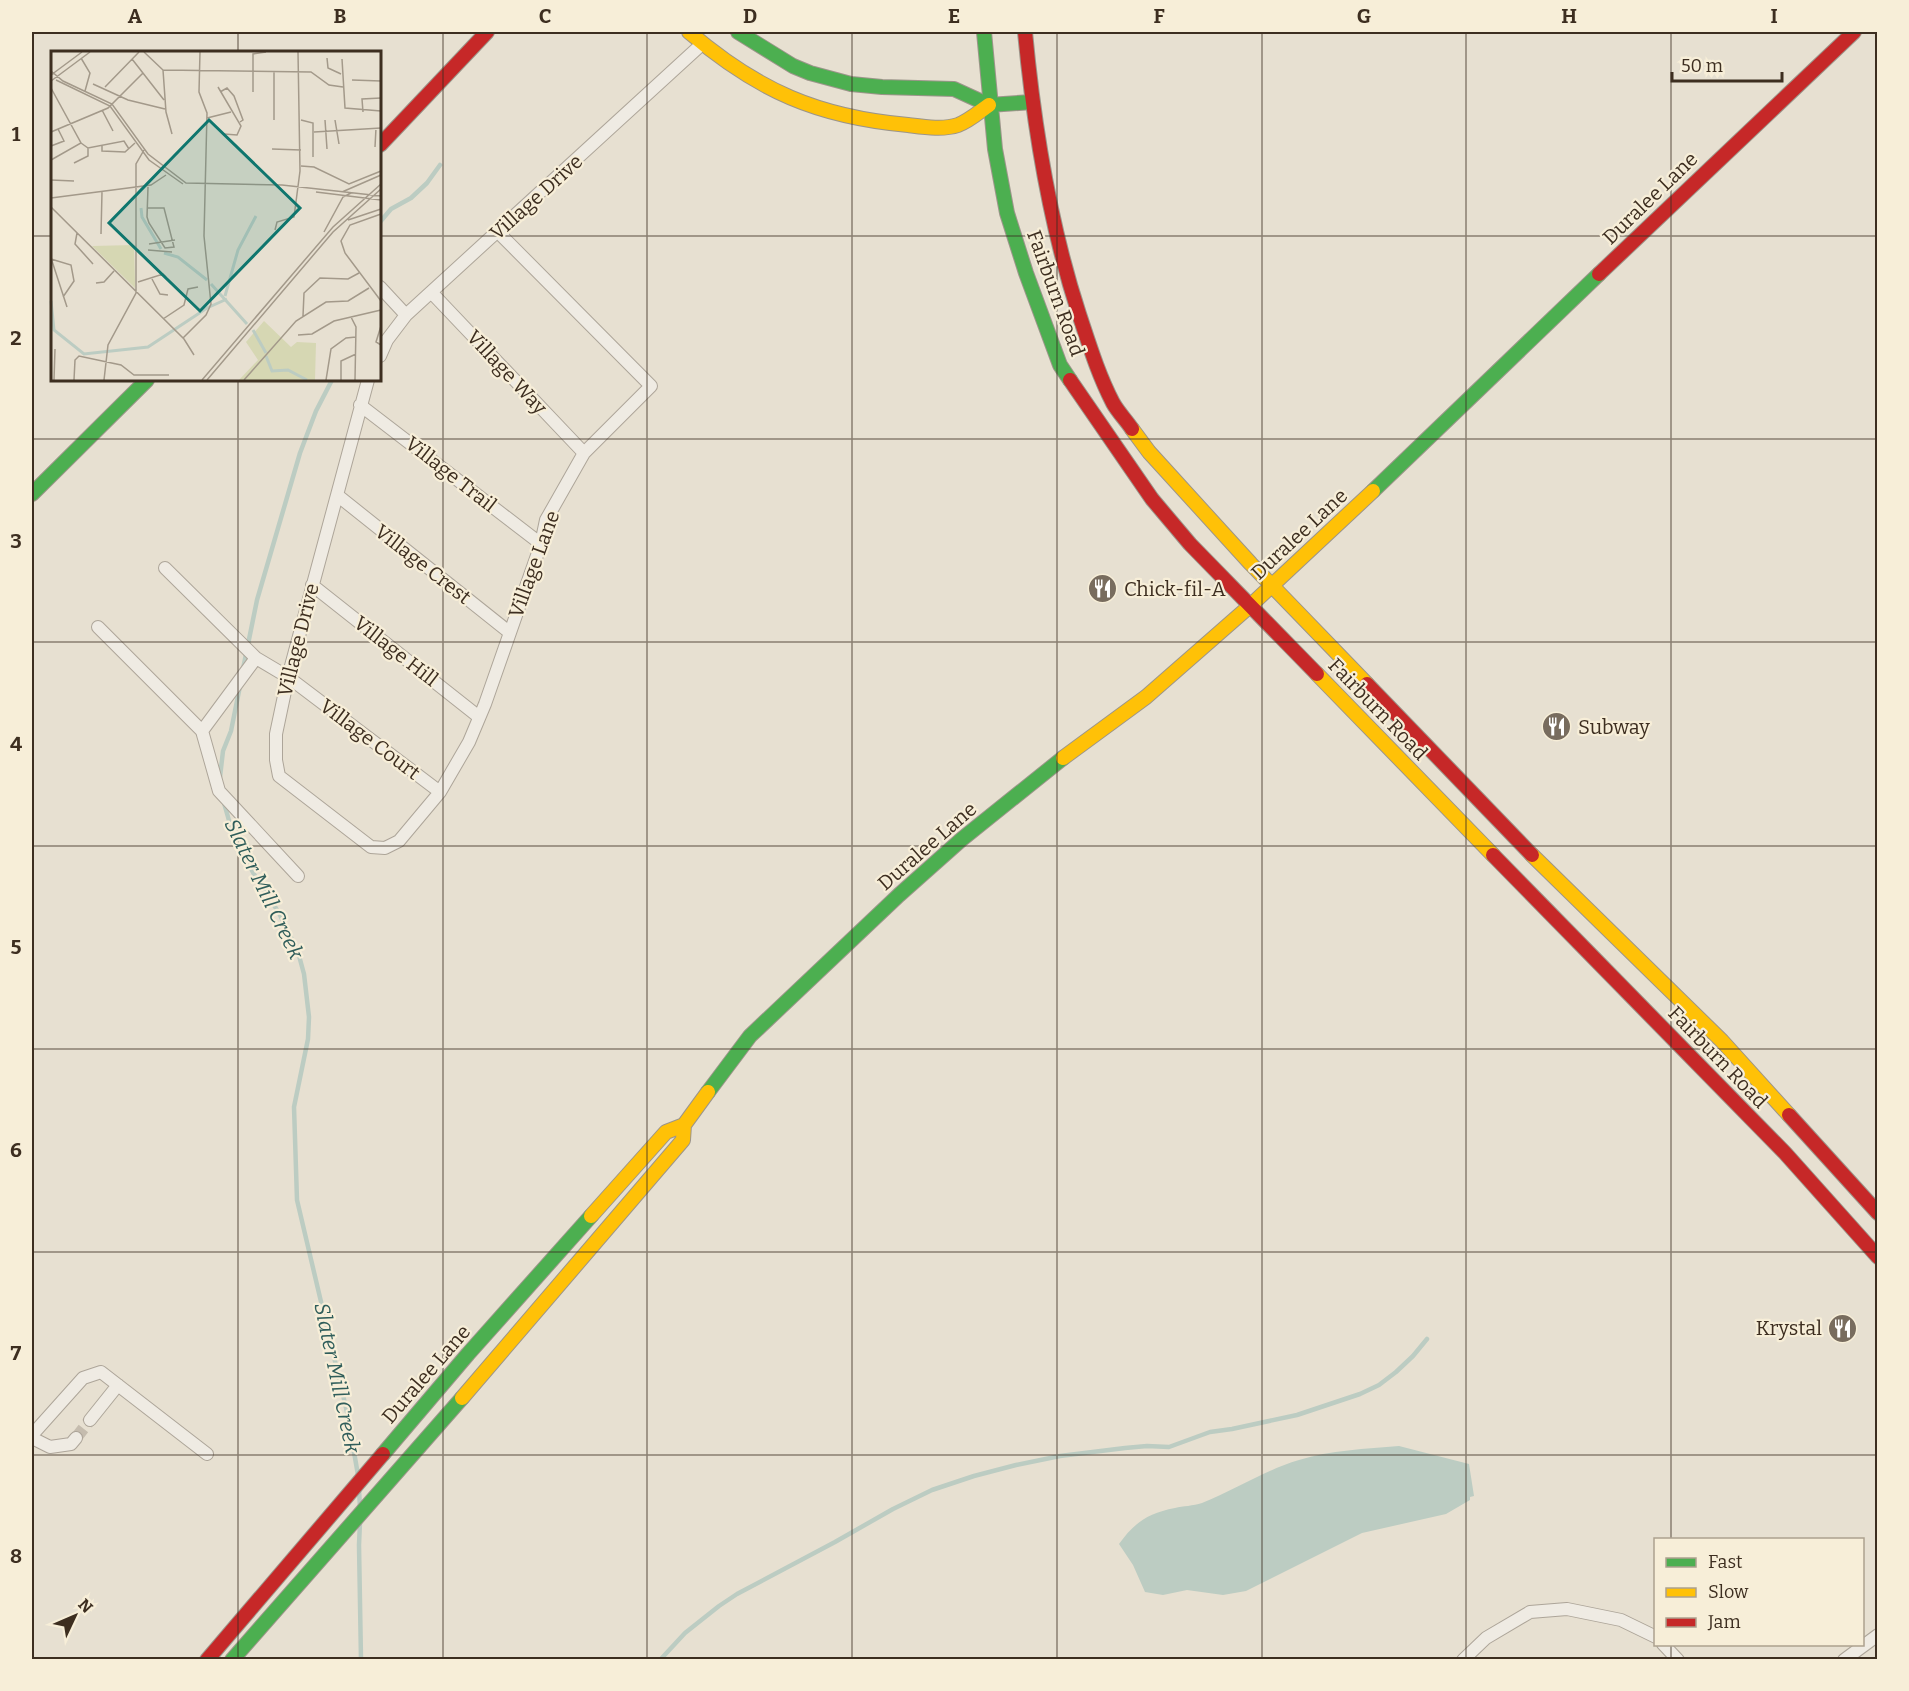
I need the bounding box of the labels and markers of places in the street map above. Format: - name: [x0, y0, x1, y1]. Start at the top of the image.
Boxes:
- restaurant icon: Chick-fil-A: [1087, 573, 1119, 605]
- place label: Chick-fil-A: [1124, 577, 1227, 601]
- restaurant icon: Subway: [1541, 711, 1573, 743]
- place label: Subway: [1578, 715, 1650, 739]
- restaurant icon: Krystal: [1827, 1312, 1859, 1344]
- place label: Krystal: [1756, 1316, 1822, 1340]

